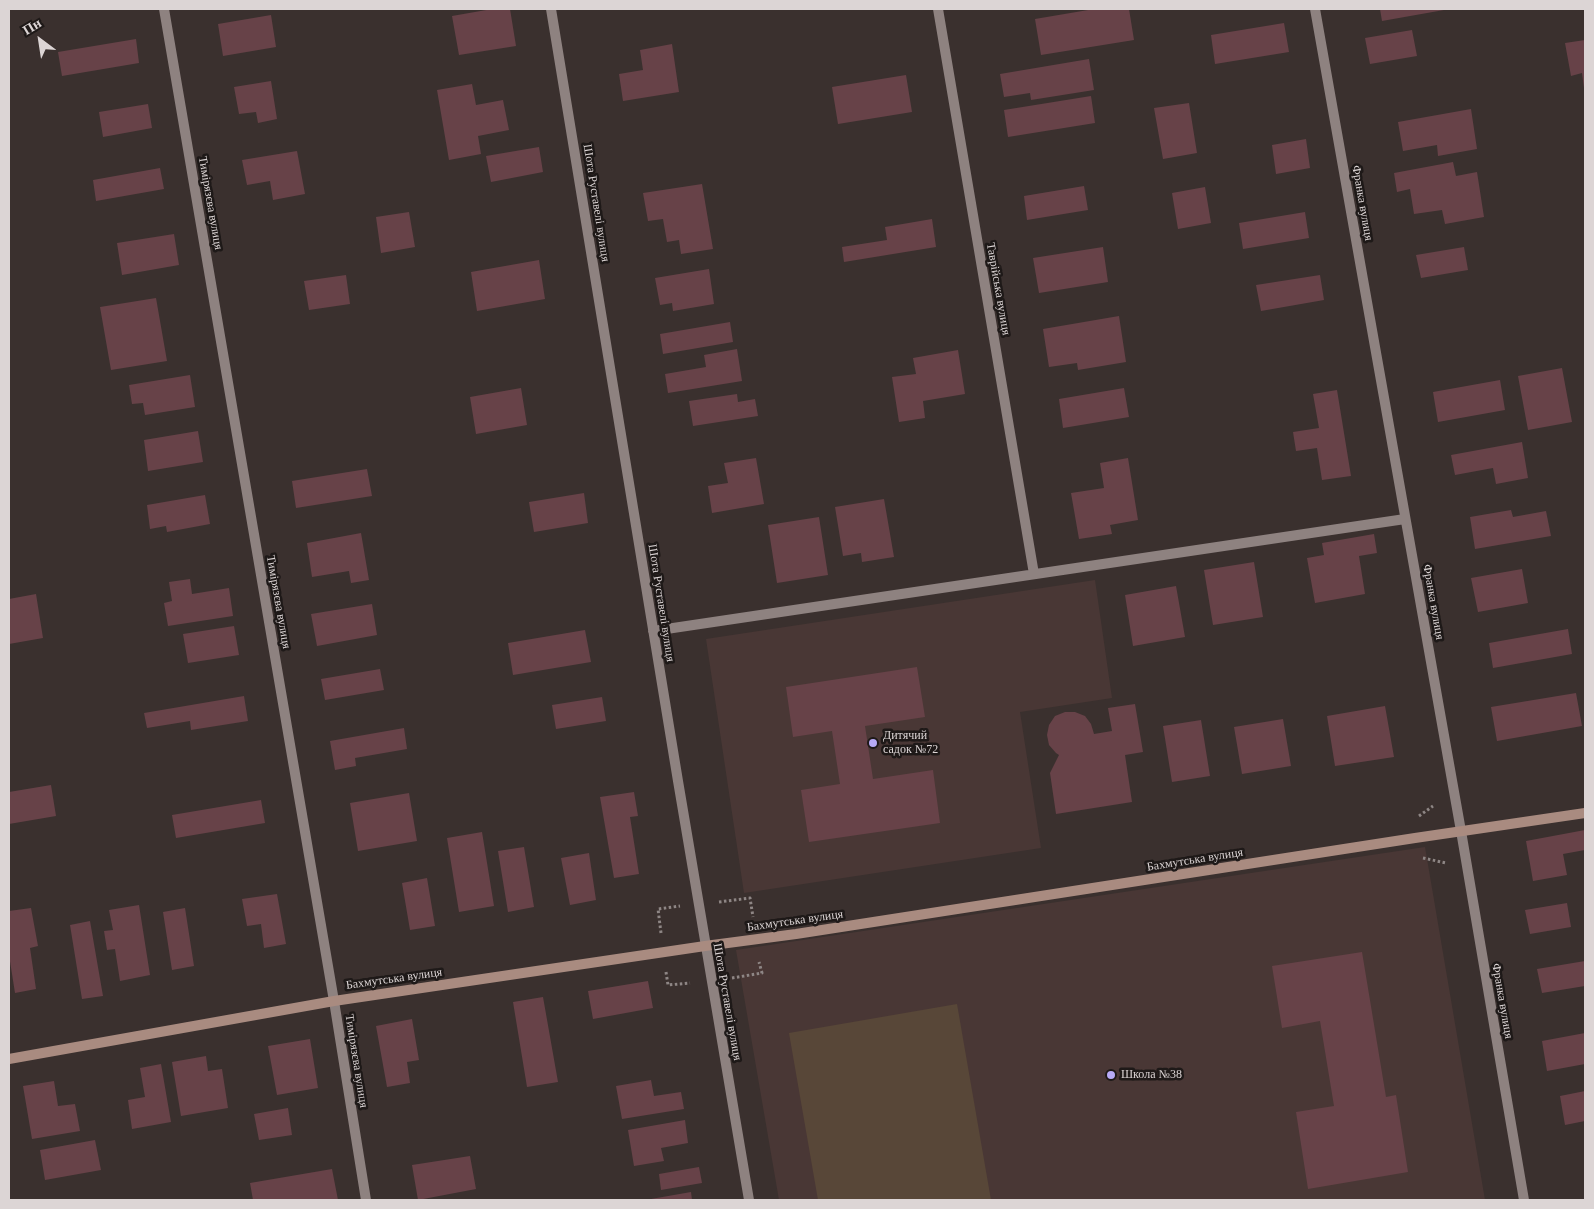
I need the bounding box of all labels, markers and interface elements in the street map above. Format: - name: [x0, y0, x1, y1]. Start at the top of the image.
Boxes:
- north arrow: [15, 15, 65, 65]
- text: Пн: [20, 15, 44, 38]
- street label: Шота Руставелі вулиця: [580, 143, 612, 263]
- street label: Тимірязєва вулиця: [195, 155, 225, 251]
- street label: Франка вулиця: [1348, 164, 1376, 242]
- street label: Таврійська вулиця: [983, 242, 1013, 336]
- street label: Шота Руставелі вулиця: [645, 543, 677, 663]
- street label: Тимірязєва вулиця: [263, 554, 293, 650]
- street label: Франка вулиця: [1419, 563, 1447, 641]
- place label: Дитячий садок №72: [883, 729, 938, 757]
- marker: Дитячий садок №72: [867, 737, 879, 749]
- street label: Бахмутська вулиця: [1146, 845, 1244, 875]
- street label: Бахмутська вулиця: [746, 907, 844, 935]
- street label: Шота Руставелі вулиця: [710, 942, 744, 1062]
- street label: Франка вулиця: [1488, 962, 1516, 1040]
- street label: Бахмутська вулиця: [345, 965, 443, 993]
- street label: Тимірязєва вулиця: [341, 1013, 371, 1109]
- place label: Школа №38: [1121, 1068, 1182, 1082]
- marker: Школа №38: [1105, 1069, 1117, 1081]

